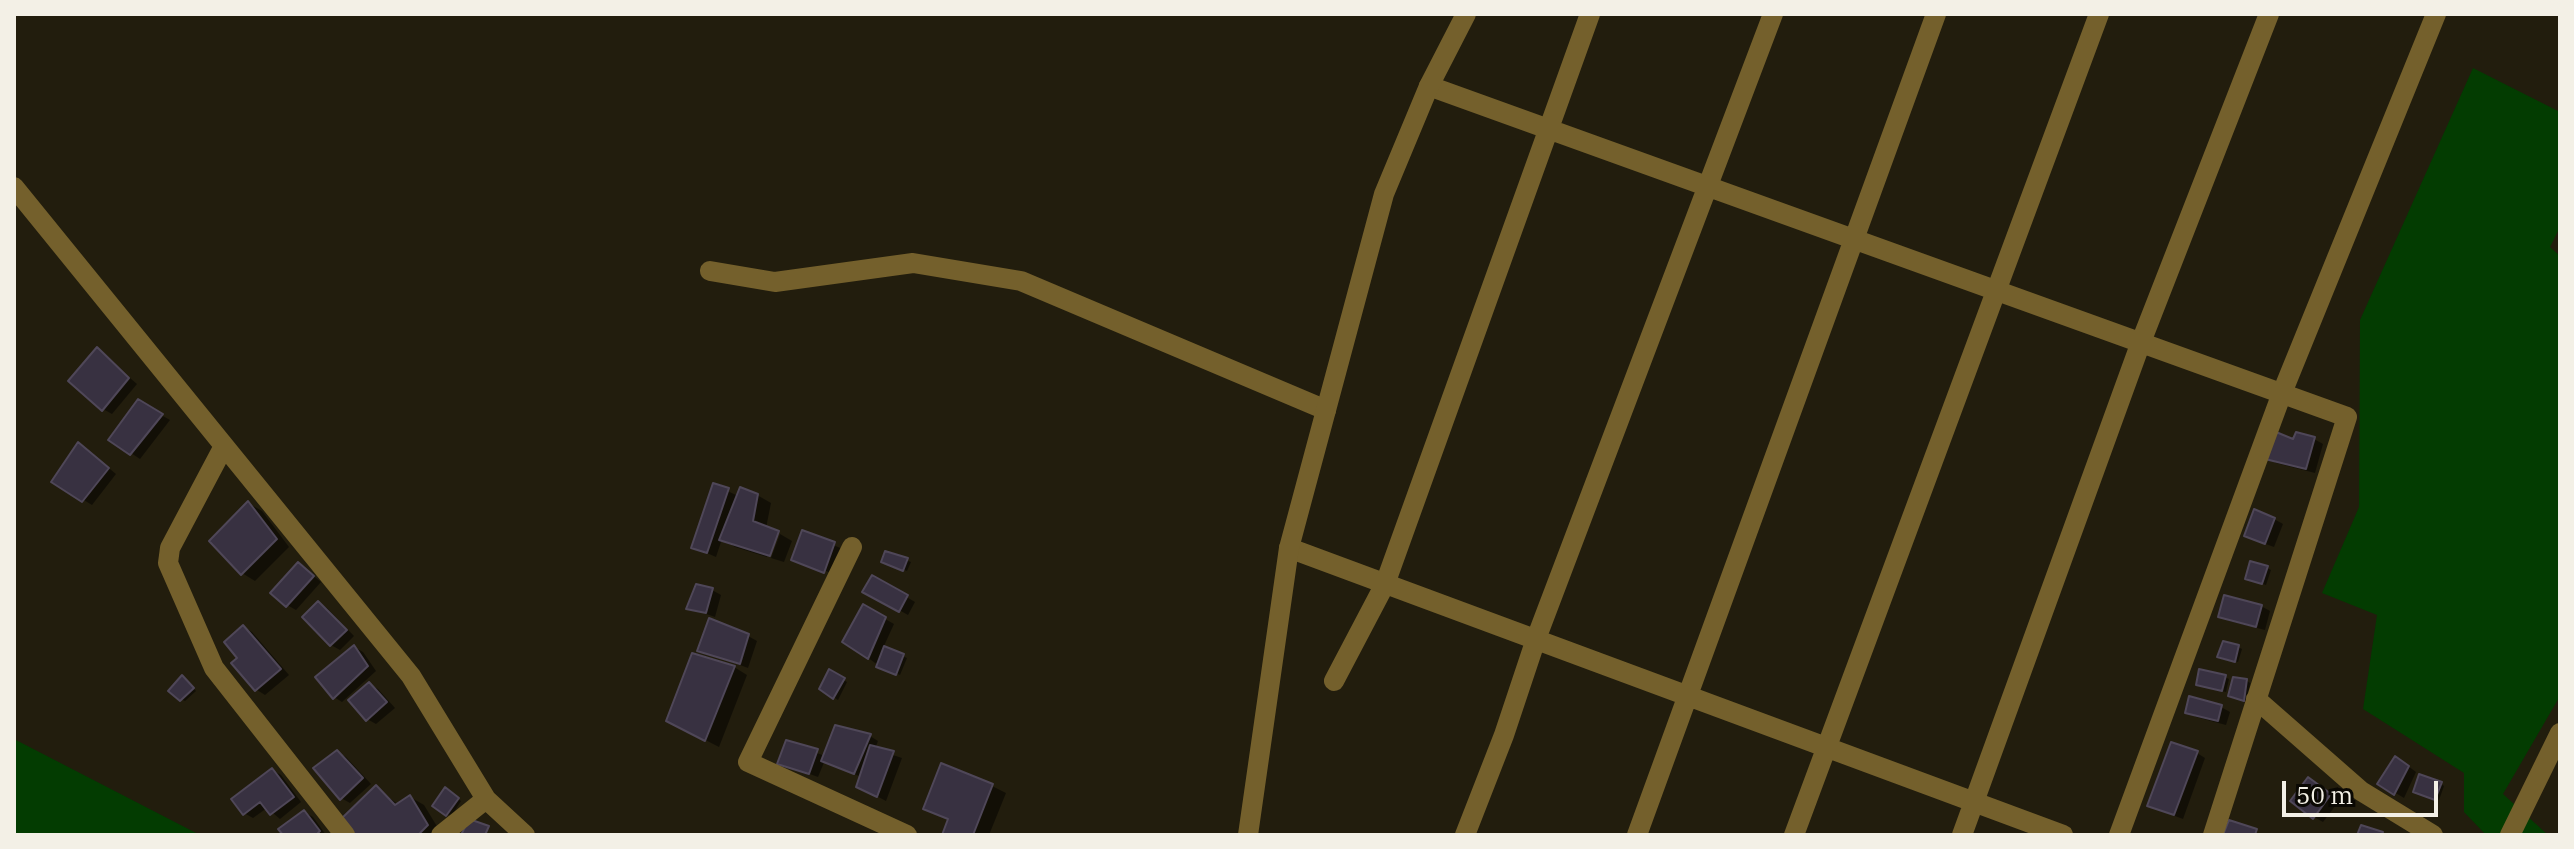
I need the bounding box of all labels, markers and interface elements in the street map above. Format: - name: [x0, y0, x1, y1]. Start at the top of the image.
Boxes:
- scale bar: [2286, 765, 2442, 815]
- text: 50 m: [2296, 779, 2353, 811]

